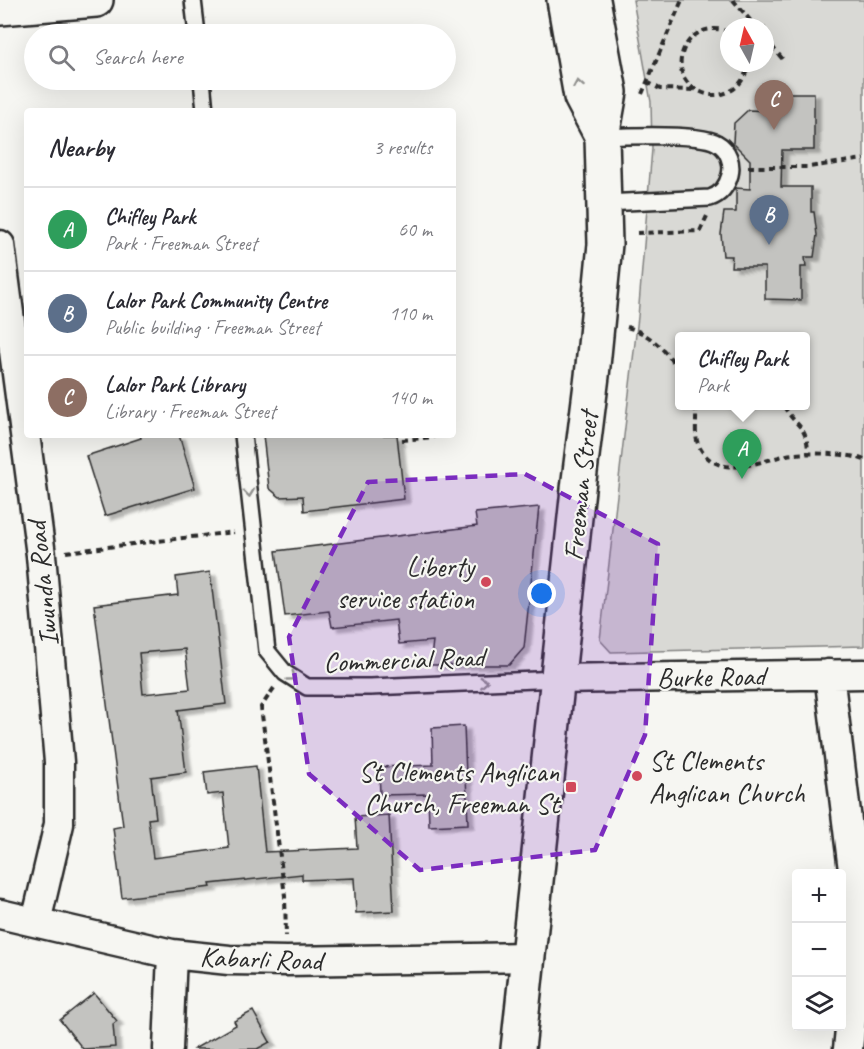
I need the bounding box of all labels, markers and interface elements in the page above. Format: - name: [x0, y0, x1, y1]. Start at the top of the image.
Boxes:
- north arrow: [720, 18, 774, 72]
- search box: [24, 24, 456, 90]
- icon: search: [45, 41, 78, 74]
- text: Search here: [93, 43, 183, 71]
- one-way arrow: [573, 79, 585, 89]
- pin: C: [754, 80, 794, 130]
- text: Nearby: [48, 131, 113, 164]
- text: 3 results: [373, 135, 432, 160]
- pin: B: [750, 196, 788, 245]
- text: Chifley Park: [105, 203, 195, 231]
- text: A: [62, 217, 73, 242]
- text: 60 m: [398, 217, 432, 242]
- text: Park · Freeman Street: [105, 231, 257, 256]
- text: Lalor Park Community Centre: [105, 287, 327, 315]
- text: B: [62, 301, 73, 326]
- text: 110 m: [389, 301, 432, 326]
- text: Public building · Freeman Street: [105, 315, 320, 340]
- popup: [675, 332, 810, 410]
- text: Chifley Park: [697, 345, 788, 373]
- text: Lalor Park Library: [105, 371, 245, 399]
- text: Park: [697, 373, 729, 398]
- text: C: [63, 385, 72, 410]
- text: 140 m: [389, 385, 432, 410]
- text: Library · Freeman Street: [105, 399, 276, 424]
- street label: Freeman Street: [555, 406, 606, 562]
- pin: A: [722, 430, 762, 479]
- one-way arrow: [243, 489, 255, 498]
- street label: Iwunda Road: [18, 516, 66, 648]
- place label: Liberty service station: [337, 549, 476, 616]
- marker: Liberty service station: [479, 575, 493, 589]
- your location: [527, 579, 556, 608]
- street label: Commercial Road: [323, 639, 489, 680]
- street label: Burke Road: [657, 658, 769, 695]
- one-way arrow: [286, 670, 297, 681]
- one-way arrow: [479, 675, 488, 688]
- place label: St Clements Anglican Church: [649, 743, 805, 810]
- place label: St Clements Anglican Church, Freeman St: [358, 754, 562, 821]
- marker: St Clements Anglican Church: [630, 769, 644, 783]
- marker: St Clements Anglican Church, Freeman St: [564, 780, 578, 794]
- map controls: [792, 869, 846, 1031]
- button: +: [792, 869, 846, 923]
- button: −: [792, 923, 846, 977]
- street label: Kabarli Road: [199, 939, 327, 978]
- button: layers: [792, 977, 846, 1031]

